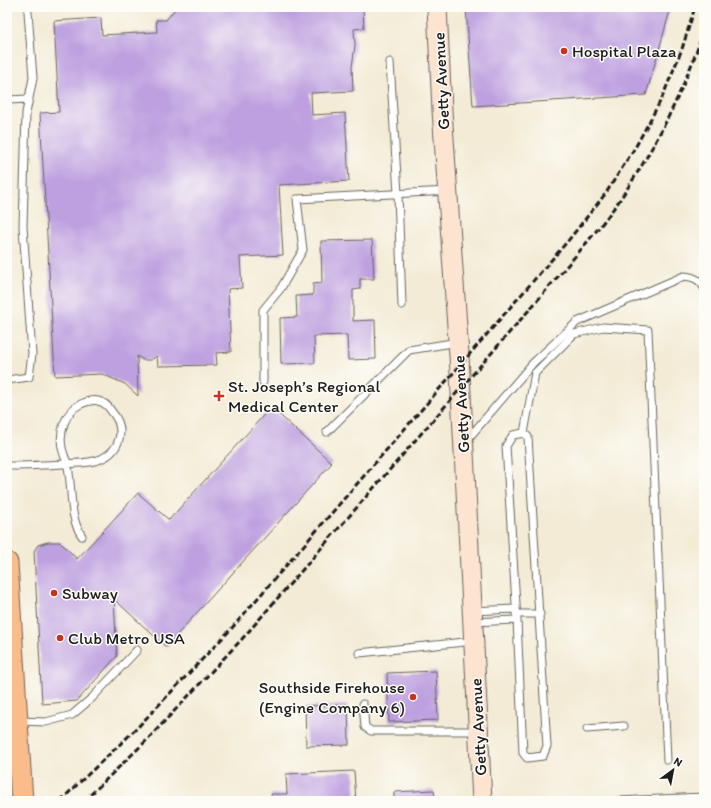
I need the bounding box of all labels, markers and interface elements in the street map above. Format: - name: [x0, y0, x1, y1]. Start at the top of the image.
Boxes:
- street label: Getty Avenue: [428, 32, 454, 130]
- place label: Hospital Plaza: [572, 41, 676, 61]
- marker: Hospital Plaza: [559, 46, 569, 56]
- street label: Getty Avenue: [448, 355, 474, 453]
- place label: St. Joseph’s Regional Medical Center: [228, 376, 380, 416]
- marker: St. Joseph’s Regional Medical Center: [213, 390, 225, 402]
- place label: Subway: [62, 583, 118, 603]
- marker: Subway: [49, 588, 59, 598]
- place label: Club Metro USA: [68, 628, 185, 648]
- marker: Club Metro USA: [55, 633, 65, 643]
- place label: Southside Firehouse (Engine Company 6): [259, 677, 405, 717]
- street label: Getty Avenue: [465, 678, 491, 776]
- marker: Southside Firehouse (Engine Company 6): [408, 692, 418, 702]
- north arrow: [653, 750, 693, 790]
- text: N: [671, 754, 685, 769]

